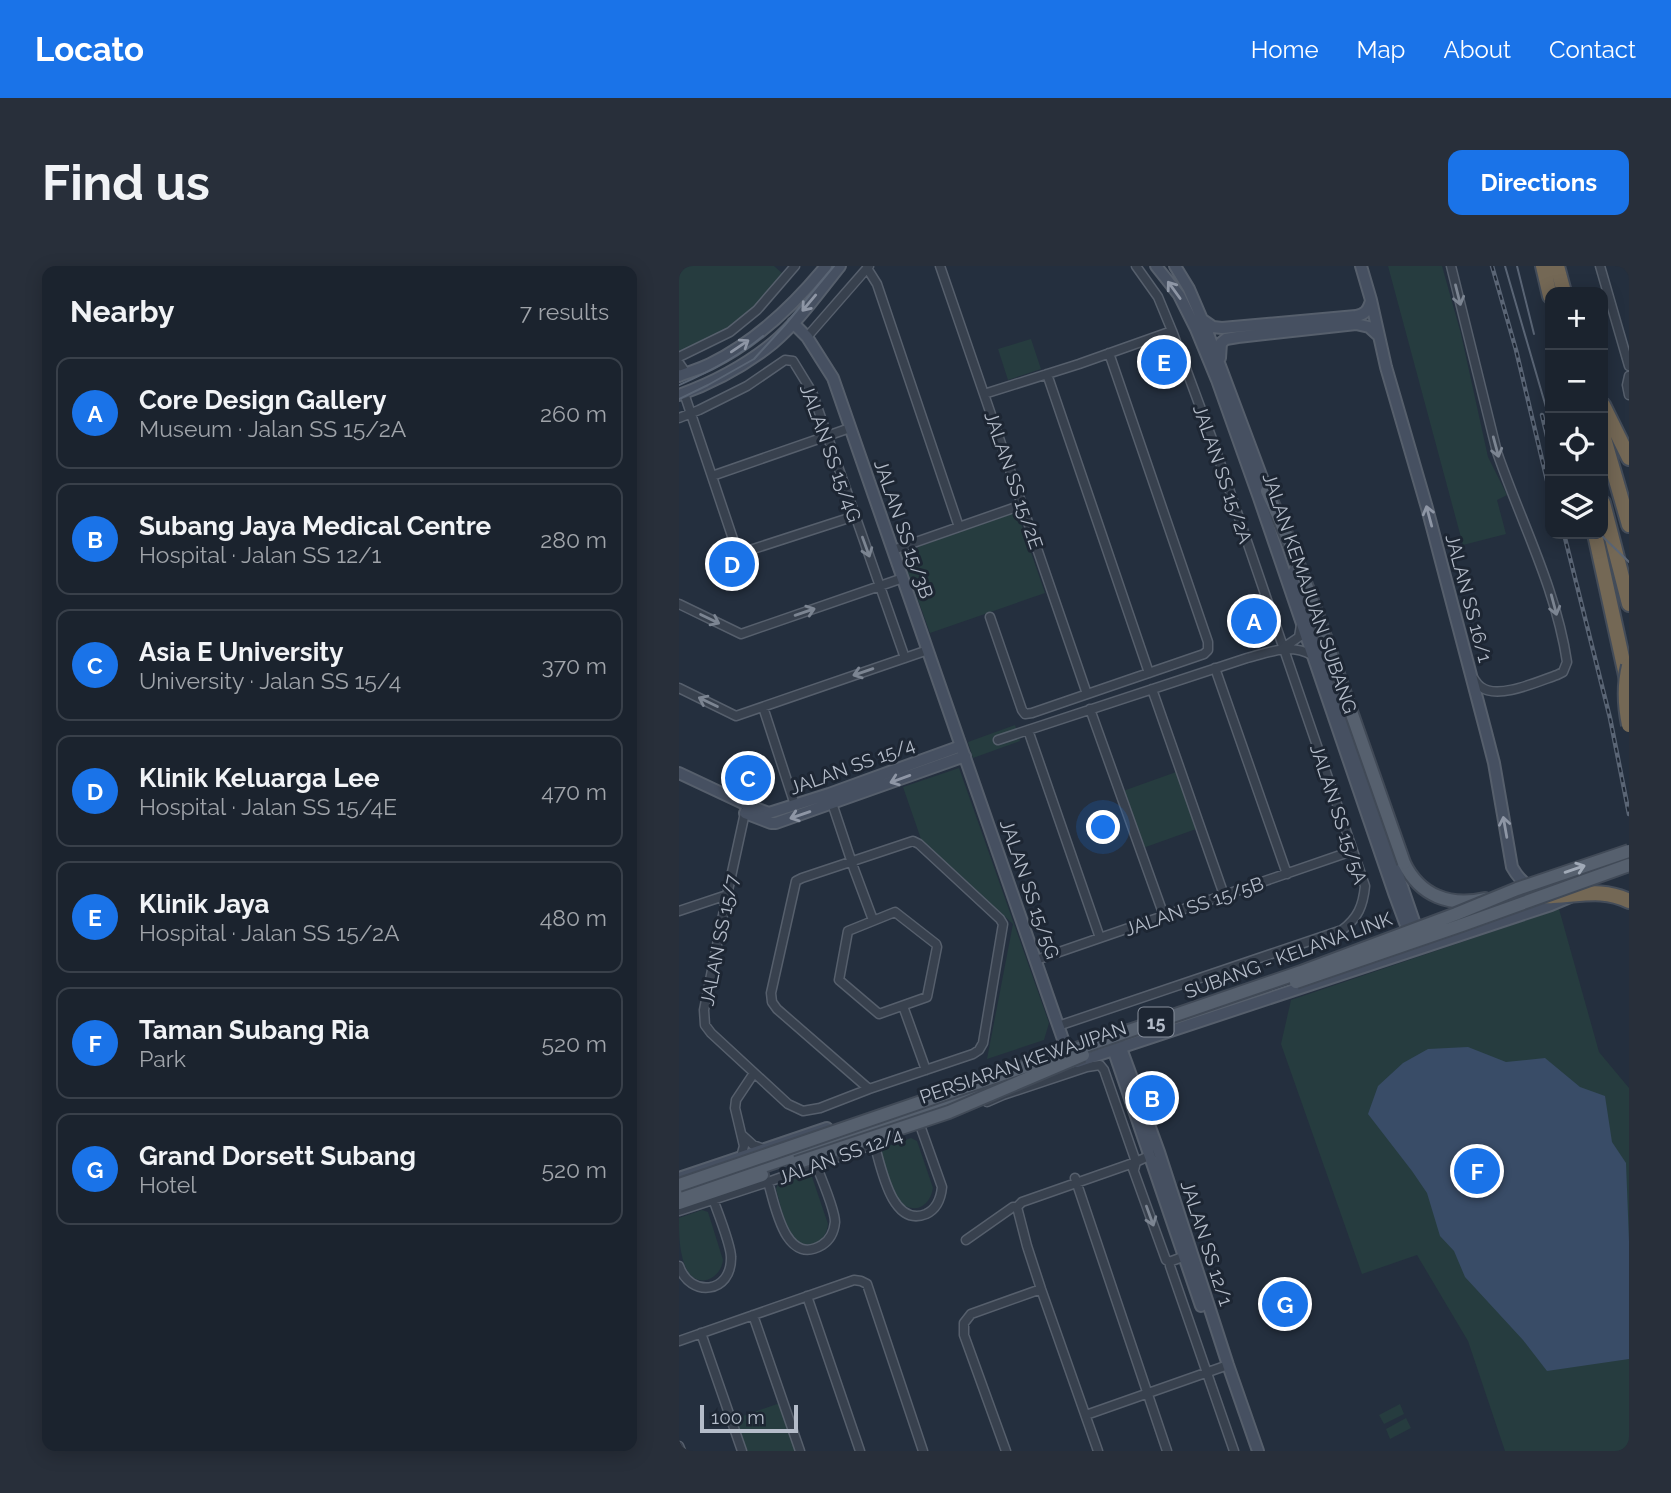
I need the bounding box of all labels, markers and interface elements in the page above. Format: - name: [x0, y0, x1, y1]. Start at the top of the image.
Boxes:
- text: Locato: [35, 30, 144, 69]
- text: Home: [1251, 35, 1319, 64]
- text: Map: [1357, 35, 1405, 64]
- text: About: [1443, 35, 1511, 64]
- text: Contact: [1549, 35, 1636, 64]
- button: Directions: [1448, 150, 1629, 215]
- text: Find us: [42, 154, 210, 211]
- one-way arrow: [1167, 281, 1181, 300]
- one-way arrow: [1452, 283, 1465, 306]
- map controls: [1545, 287, 1608, 539]
- button: +: [1545, 287, 1608, 350]
- text: Nearby: [70, 294, 174, 329]
- one-way arrow: [802, 294, 818, 312]
- text: 7 results: [520, 298, 609, 325]
- pin: E: [1141, 336, 1187, 388]
- one-way arrow: [730, 339, 749, 353]
- button: −: [1545, 350, 1608, 413]
- street label: JALAN SS 15/4G: [796, 381, 866, 525]
- text: Core Design Gallery: [139, 385, 387, 415]
- text: A: [87, 400, 103, 427]
- text: 260 m: [540, 400, 607, 427]
- street label: JALAN SS 15/2A: [1189, 402, 1257, 546]
- street label: JALAN SS 15/2E: [980, 408, 1048, 552]
- button: locate: [1545, 413, 1608, 476]
- text: Museum · Jalan SS 15/2A: [139, 415, 406, 442]
- one-way arrow: [1491, 436, 1504, 458]
- street label: JALAN SS 15/3B: [870, 457, 938, 601]
- street label: JALAN KEMAJUAN SUBANG: [1258, 470, 1362, 716]
- button: layers: [1545, 476, 1608, 539]
- one-way arrow: [1422, 505, 1435, 528]
- text: Subang Jaya Medical Centre: [139, 511, 491, 541]
- text: B: [87, 526, 103, 553]
- text: 280 m: [540, 526, 607, 553]
- street label: JALAN SS 16/1: [1441, 531, 1497, 665]
- one-way arrow: [861, 536, 873, 558]
- pin: D: [709, 538, 755, 590]
- text: Hospital · Jalan SS 12/1: [139, 541, 381, 568]
- one-way arrow: [1548, 594, 1561, 616]
- pin: A: [1231, 595, 1277, 647]
- one-way arrow: [794, 605, 816, 617]
- one-way arrow: [699, 613, 720, 626]
- text: Asia E University: [139, 637, 344, 667]
- text: C: [87, 652, 103, 679]
- text: 370 m: [542, 652, 607, 679]
- text: University · Jalan SS 15/4: [139, 667, 401, 694]
- one-way arrow: [853, 667, 875, 679]
- one-way arrow: [698, 695, 719, 708]
- street label: JALAN SS 15/4: [786, 733, 918, 799]
- street label: JALAN SS 15/5A: [1306, 741, 1372, 887]
- pin: C: [725, 752, 771, 804]
- text: Klinik Keluarga Lee: [139, 763, 379, 793]
- one-way arrow: [890, 774, 912, 787]
- text: D: [87, 778, 103, 805]
- text: 470 m: [541, 778, 607, 805]
- text: Hospital · Jalan SS 15/4E: [139, 793, 397, 820]
- one-way arrow: [789, 810, 811, 822]
- your location: [1086, 810, 1120, 844]
- street label: JALAN SS 15/5G: [996, 816, 1064, 962]
- one-way arrow: [1498, 816, 1511, 839]
- one-way arrow: [1564, 862, 1586, 874]
- street label: JALAN SS 15/5B: [1122, 872, 1266, 940]
- street label: JALAN SS 15/7: [695, 873, 743, 1007]
- text: Klinik Jaya: [139, 889, 269, 919]
- text: E: [88, 904, 102, 931]
- text: 480 m: [540, 904, 607, 931]
- street label: SUBANG - KELANA LINK: [1181, 907, 1395, 1003]
- text: Hospital · Jalan SS 15/2A: [139, 919, 400, 946]
- road number: 15: [1139, 1008, 1173, 1036]
- text: Taman Subang Ria: [139, 1015, 369, 1045]
- street label: PERSIARAN KEWAJIPAN: [917, 1016, 1129, 1108]
- text: F: [88, 1030, 102, 1057]
- text: 520 m: [541, 1030, 607, 1057]
- text: Park: [139, 1045, 186, 1072]
- pin: B: [1129, 1072, 1175, 1124]
- street label: JALAN SS 12/4: [775, 1123, 905, 1189]
- text: Grand Dorsett Subang: [139, 1141, 416, 1171]
- pin: F: [1454, 1145, 1500, 1197]
- text: G: [87, 1156, 103, 1183]
- text: 520 m: [541, 1156, 607, 1183]
- text: Hotel: [139, 1171, 197, 1198]
- street label: JALAN SS 12/1: [1176, 1178, 1238, 1308]
- one-way arrow: [1145, 1205, 1158, 1227]
- pin: G: [1262, 1278, 1308, 1330]
- scale bar: [700, 1402, 798, 1434]
- text: 100 m: [711, 1406, 765, 1428]

